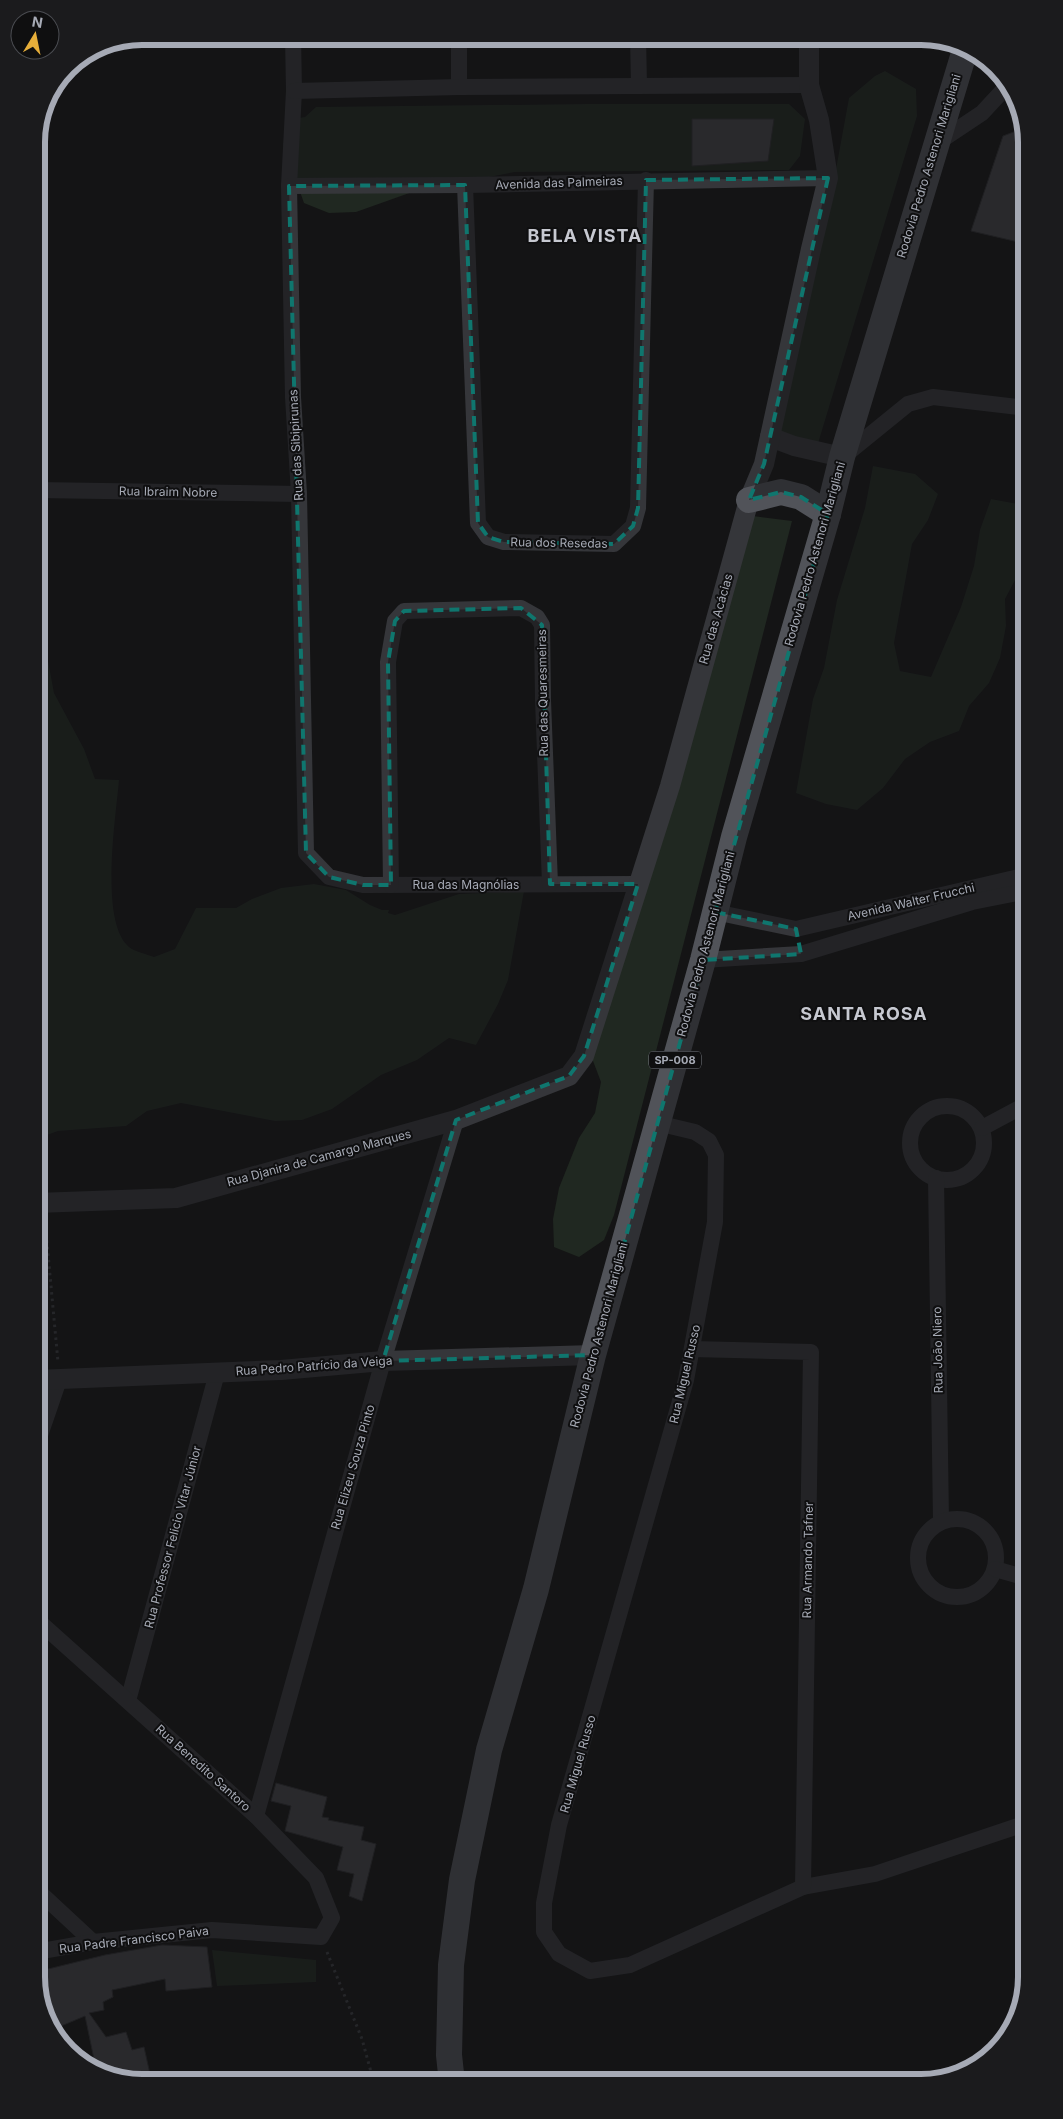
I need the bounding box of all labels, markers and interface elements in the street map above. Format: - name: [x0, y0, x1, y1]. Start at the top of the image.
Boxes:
- north arrow: [10, 10, 60, 60]
- text: N: [31, 12, 44, 31]
- street label: Rodovia Pedro Astenori Marigliani: [893, 72, 964, 260]
- street label: Avenida das Palmeiras: [495, 173, 623, 192]
- district label: BELA VISTA: [528, 225, 642, 246]
- street label: Rua das Sibipirunas: [285, 389, 306, 501]
- street label: Rodovia Pedro Astenori Marigliani: [781, 460, 848, 648]
- street label: Rua Ibraim Nobre: [119, 483, 217, 500]
- street label: Rua dos Resedas: [510, 534, 608, 551]
- street label: Rua das Acácias: [695, 572, 736, 666]
- street label: Rua das Quaresmeiras: [534, 629, 551, 757]
- street label: Rodovia Pedro Astenori Marigliani: [673, 849, 738, 1038]
- street label: Rua das Magnólias: [413, 877, 519, 892]
- street label: Avenida Walter Frucchi: [846, 880, 976, 923]
- district label: SANTA ROSA: [800, 1003, 928, 1024]
- road number: SP-008: [649, 1052, 701, 1068]
- street label: Rua Djanira de Camargo Marques: [225, 1126, 413, 1189]
- street label: Rodovia Pedro Astenori Marigliani: [566, 1240, 631, 1429]
- street label: Rua João Niero: [929, 1306, 946, 1394]
- street label: Rua Miguel Russo: [666, 1323, 703, 1425]
- street label: Rua Pedro Patrício da Veiga: [235, 1353, 393, 1378]
- street label: Rua Elizeu Souza Pinto: [327, 1403, 378, 1531]
- street label: Rua Professor Felicio Vitar Júnior: [141, 1444, 204, 1630]
- street label: Rua Armando Tafner: [799, 1501, 816, 1619]
- street label: Rua Miguel Russo: [556, 1713, 599, 1815]
- street label: Rua Benedito Santoro: [153, 1721, 254, 1814]
- street label: Rua Padre Francisco Paiva: [58, 1923, 210, 1956]

